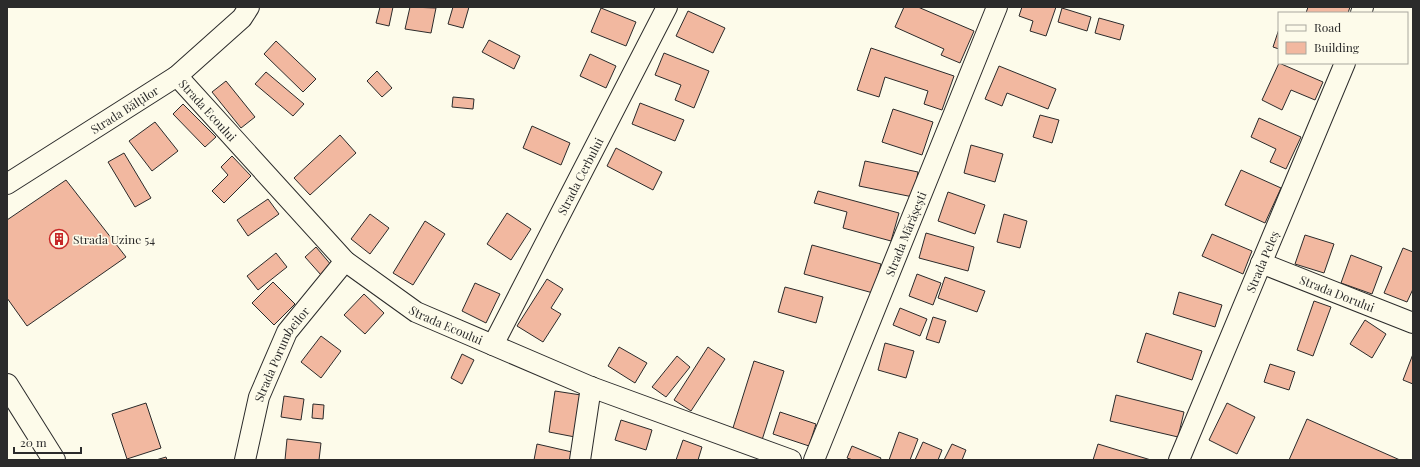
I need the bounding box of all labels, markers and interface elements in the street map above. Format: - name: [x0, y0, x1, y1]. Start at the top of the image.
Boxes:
- legend: [1278, 12, 1408, 64]
- text: Road: [1314, 19, 1341, 35]
- text: Building: [1314, 39, 1360, 55]
- street label: Strada Ecoului: [176, 76, 241, 145]
- street label: Strada Bălților: [87, 81, 162, 137]
- street label: Strada Cerbului: [553, 134, 607, 218]
- street label: Strada Mărășești: [881, 189, 930, 279]
- building icon: Strada Uzine 54: [48, 228, 70, 250]
- street label: Strada Peleș: [1242, 228, 1282, 295]
- place label: Strada Uzine 54: [73, 231, 155, 247]
- street label: Strada Dorului: [1297, 271, 1378, 315]
- street label: Strada Ecoului: [406, 302, 486, 348]
- street label: Strada Porumbeilor: [250, 303, 313, 403]
- scale bar: [14, 429, 81, 455]
- text: 20 m: [20, 434, 47, 450]

